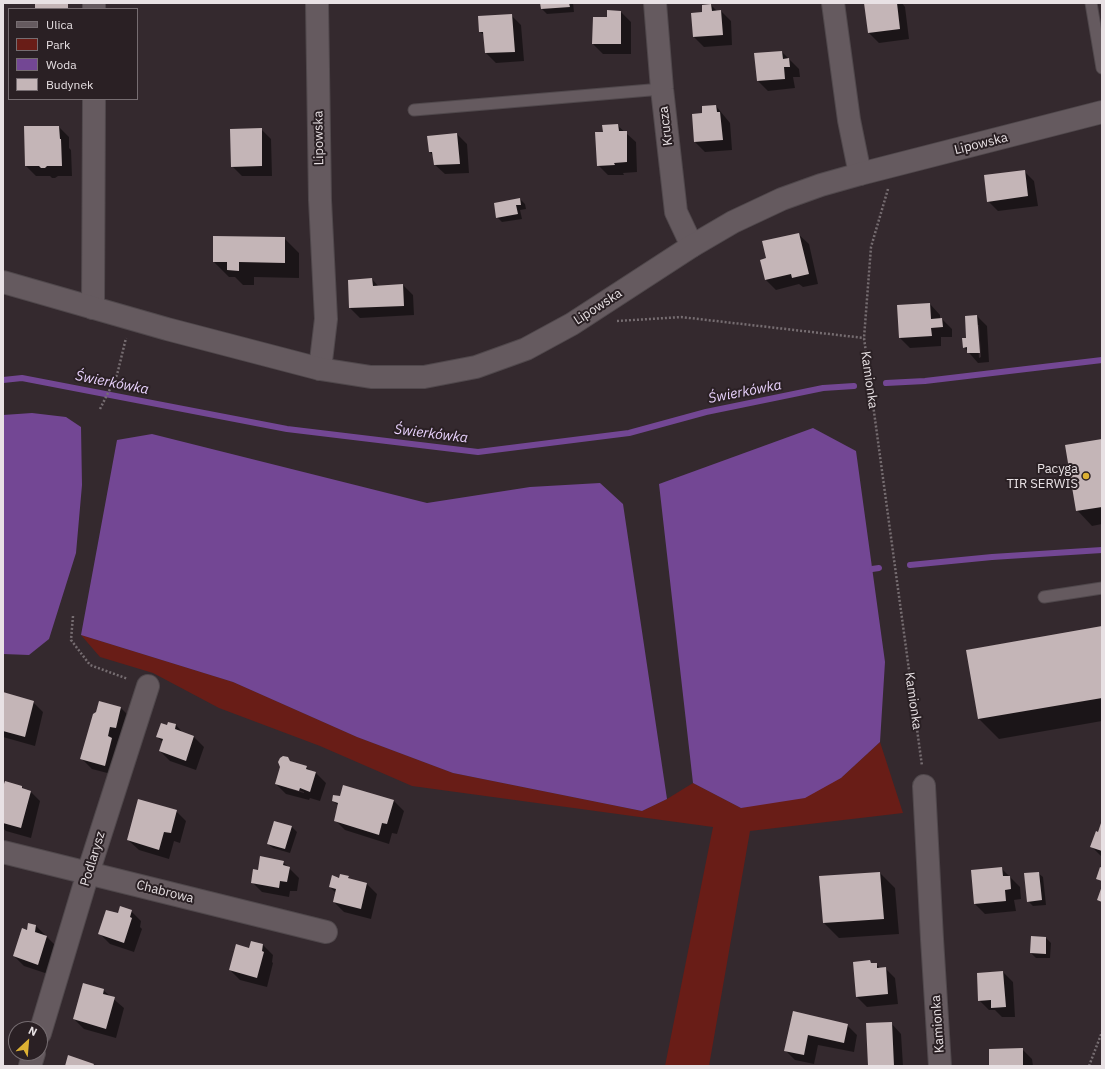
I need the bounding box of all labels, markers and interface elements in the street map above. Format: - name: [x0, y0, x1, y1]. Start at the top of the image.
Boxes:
- legend: [8, 8, 138, 100]
- text: Ulica: [46, 17, 73, 32]
- text: Park: [46, 37, 70, 52]
- text: Woda: [46, 57, 77, 72]
- text: Budynek: [46, 77, 93, 92]
- street label: Krucza: [656, 105, 676, 147]
- street label: Lipowska: [311, 111, 327, 165]
- street label: Lipowska: [953, 130, 1009, 158]
- street label: Lipowska: [571, 286, 625, 328]
- street label: Kamionka: [857, 350, 881, 410]
- water label: Świerkówka: [74, 368, 150, 398]
- water label: Świerkówka: [707, 377, 783, 407]
- water label: Świerkówka: [393, 421, 469, 447]
- place label: Pacyga TIR SERWIS: [1006, 461, 1078, 492]
- marker: Pacyga TIR SERWIS: [1081, 471, 1091, 481]
- street label: Kamionka: [901, 671, 925, 731]
- street label: Podlarysz: [77, 830, 109, 888]
- street label: Chabrowa: [135, 877, 195, 907]
- street label: Kamionka: [928, 995, 948, 1053]
- north arrow: [8, 1021, 48, 1061]
- text: N: [26, 1023, 39, 1039]

